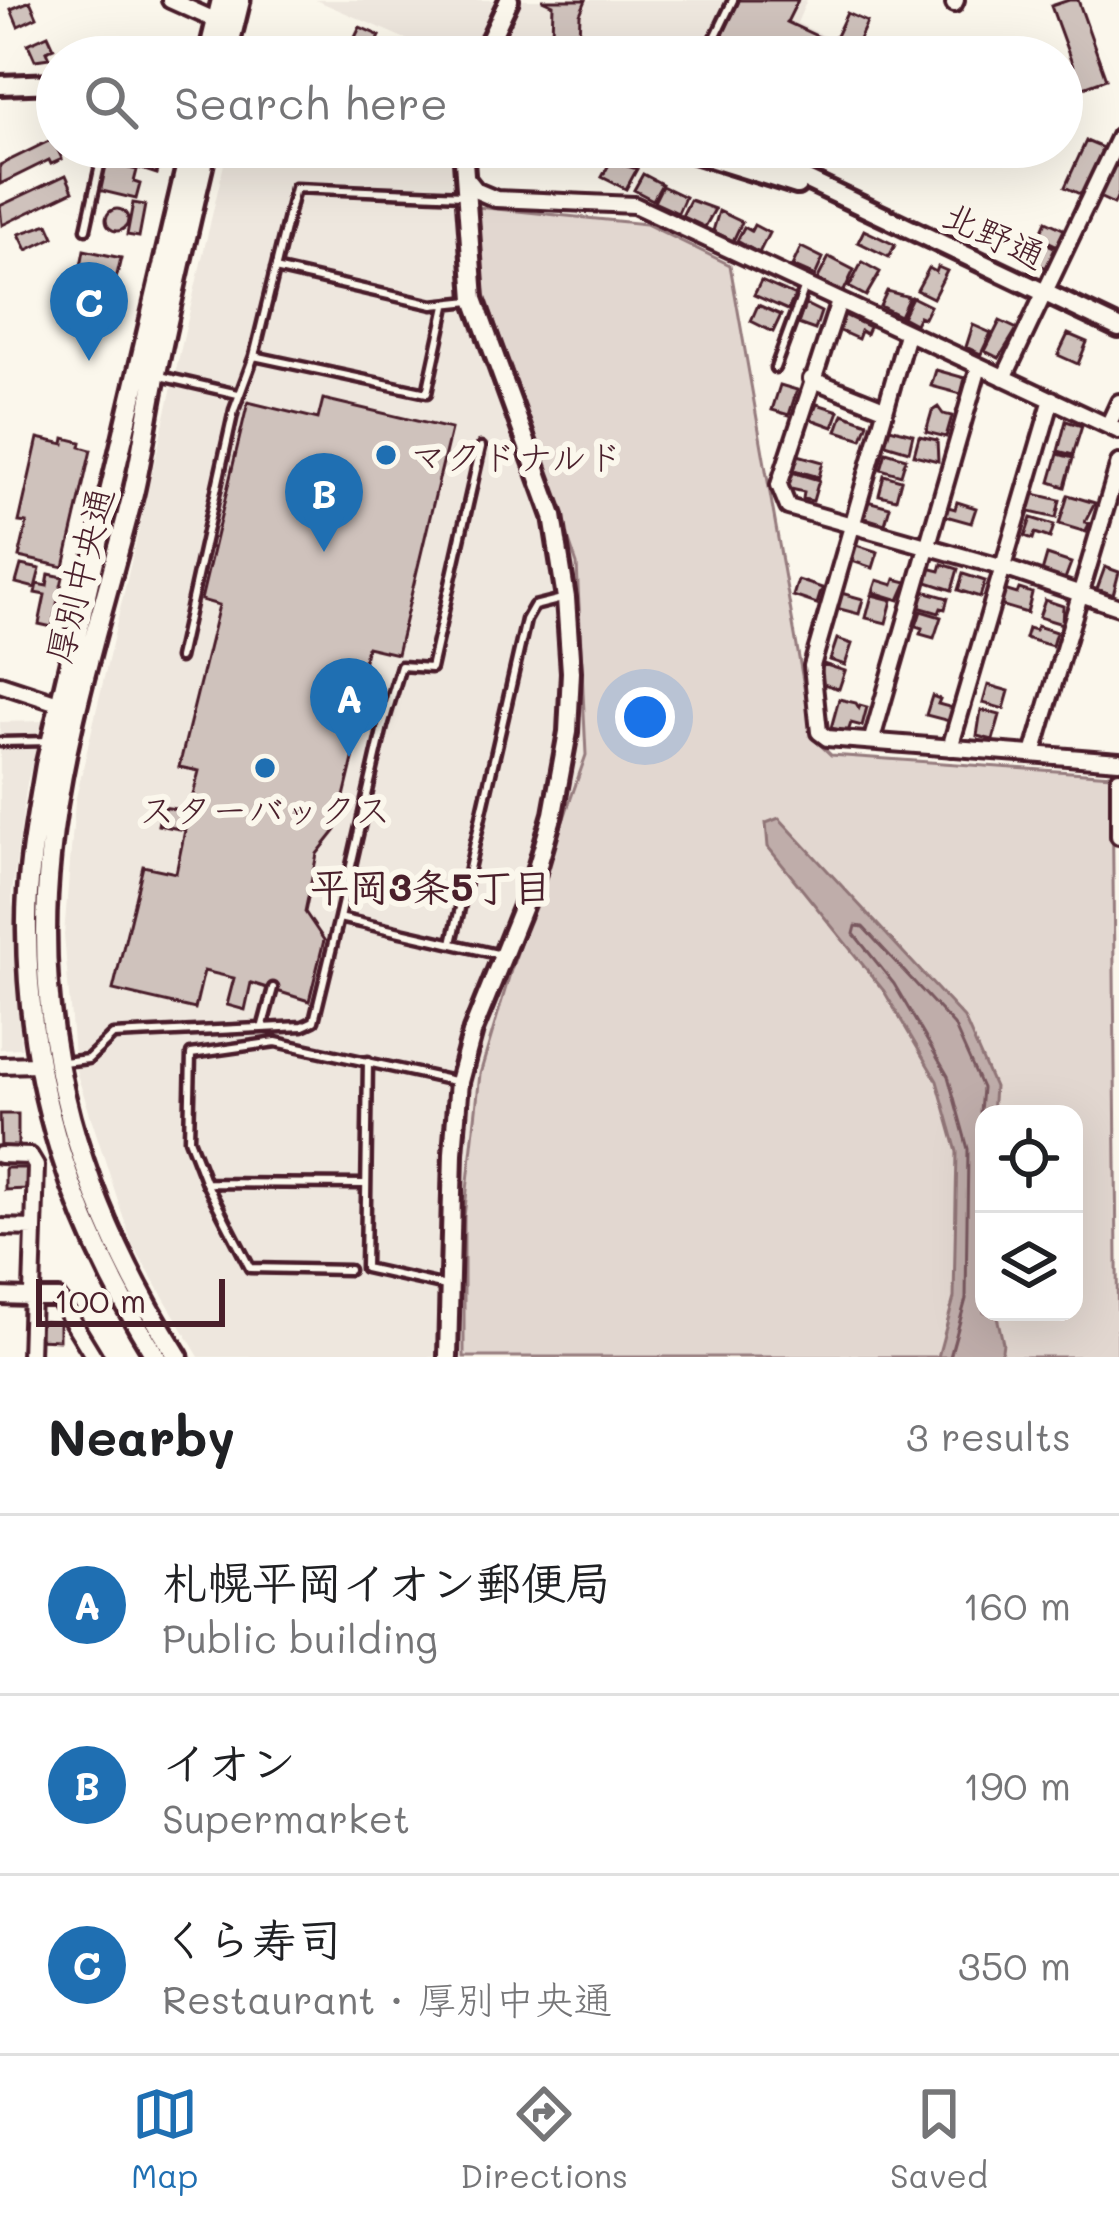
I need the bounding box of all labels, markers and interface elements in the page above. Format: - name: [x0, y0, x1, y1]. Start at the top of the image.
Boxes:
- search box: [36, 36, 1083, 168]
- icon: search: [78, 69, 144, 135]
- text: Search here: [174, 73, 448, 131]
- street label: 北野通: [936, 190, 1054, 278]
- pin: C: [50, 262, 128, 361]
- place label: マクドナルド: [410, 432, 623, 479]
- marker: マクドナルド: [373, 442, 399, 468]
- pin: B: [285, 453, 363, 552]
- street label: 厚別中央通: [33, 482, 123, 668]
- pin: A: [310, 658, 388, 757]
- your location: [615, 687, 675, 747]
- marker: スターバックス: [252, 755, 278, 781]
- place label: スターバックス: [139, 785, 391, 832]
- district label: 平岡3条5丁目: [310, 860, 552, 911]
- map controls: [975, 1105, 1083, 1321]
- button: locate: [975, 1105, 1083, 1213]
- button: layers: [975, 1213, 1083, 1321]
- scale bar: [36, 1273, 225, 1326]
- text: 100 m: [54, 1278, 146, 1321]
- text: Nearby: [48, 1402, 235, 1469]
- text: 3 results: [906, 1410, 1071, 1461]
- text: 札幌平岡イオン郵便局: [162, 1552, 611, 1610]
- text: A: [73, 1579, 101, 1630]
- text: 160 m: [962, 1579, 1071, 1630]
- text: Public building: [162, 1612, 438, 1663]
- text: イオン: [162, 1732, 296, 1790]
- text: B: [74, 1759, 100, 1810]
- text: 190 m: [963, 1759, 1071, 1810]
- text: Supermarket: [162, 1792, 410, 1843]
- text: くら寿司: [162, 1909, 342, 1967]
- text: C: [73, 1939, 101, 1990]
- text: 350 m: [958, 1939, 1071, 1990]
- text: Restaurant · 厚別中央通: [162, 1973, 613, 2024]
- tab: Map: [131, 2081, 198, 2196]
- tab: Directions: [460, 2081, 628, 2196]
- tab: Saved: [890, 2081, 988, 2196]

